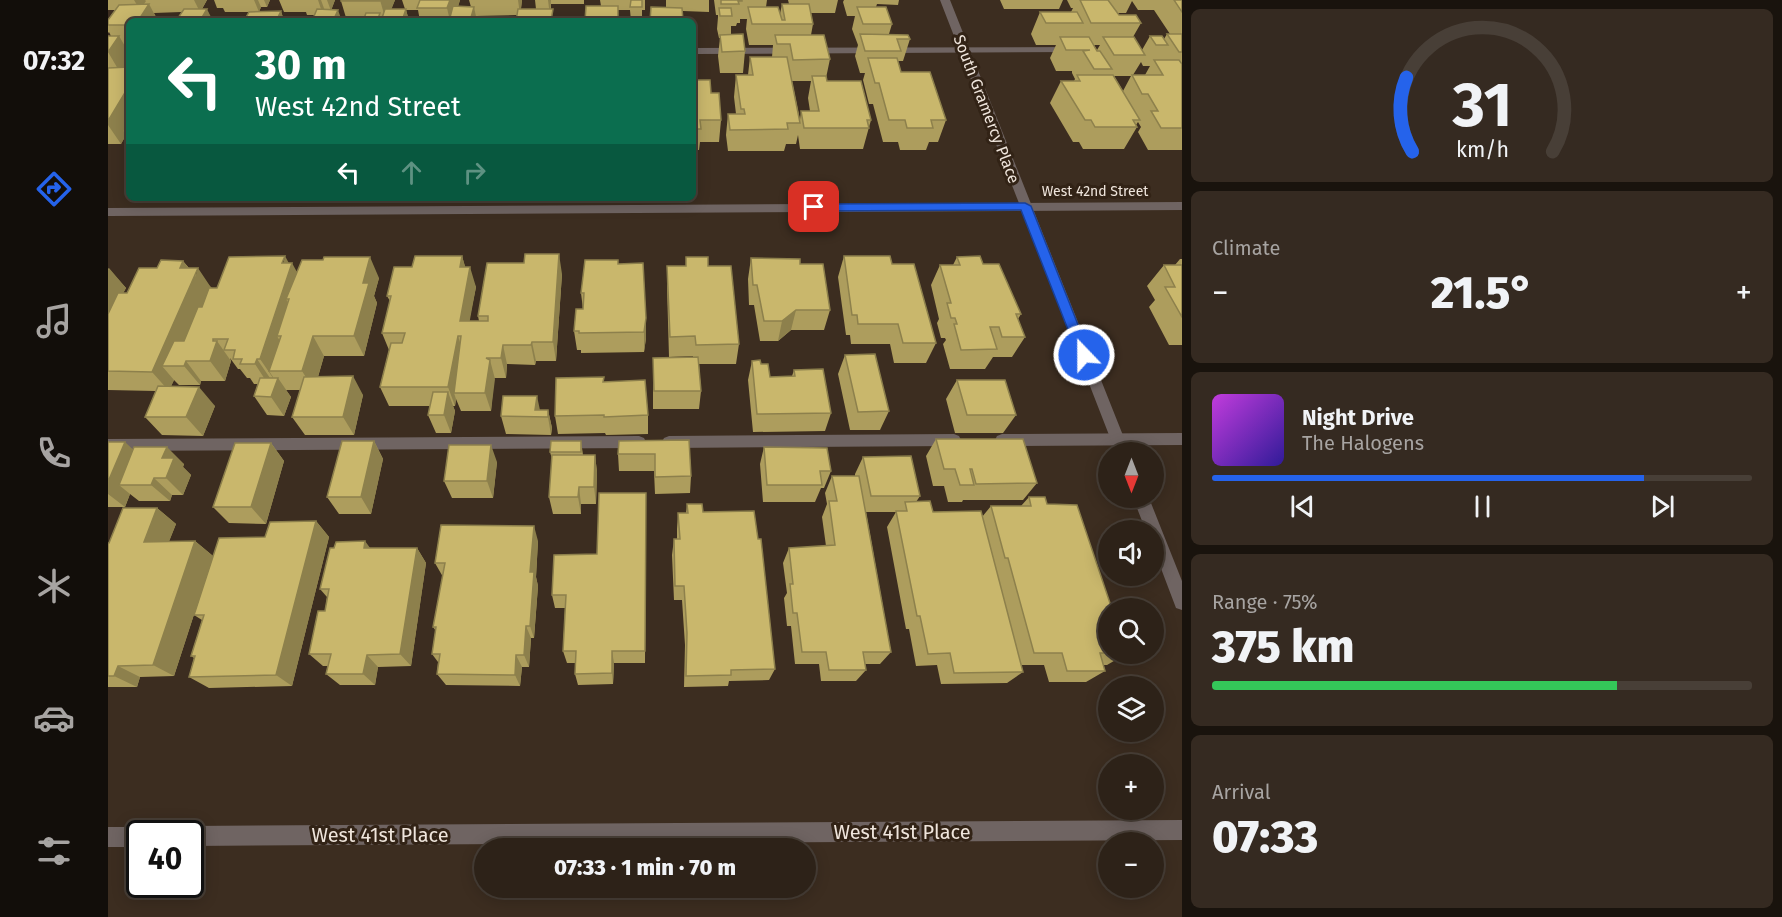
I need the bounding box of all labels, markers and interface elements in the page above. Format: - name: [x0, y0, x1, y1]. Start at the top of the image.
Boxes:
- street label: South Gramercy Place: [949, 32, 1024, 186]
- text: 30 m: [255, 40, 347, 90]
- icon: left: [156, 42, 234, 120]
- text: 07:32: [23, 45, 85, 77]
- text: 31: [1451, 68, 1512, 143]
- text: West 42nd Street: [255, 91, 461, 123]
- text: km/h: [1455, 138, 1509, 164]
- icon: left: [332, 156, 365, 189]
- icon: ahead: [395, 156, 428, 189]
- icon: right: [458, 156, 491, 189]
- icon: directions: [33, 168, 75, 210]
- pin: [788, 181, 839, 232]
- street label: West 42nd Street: [1042, 183, 1149, 200]
- icon: arrive: [797, 190, 830, 223]
- text: Climate: [1212, 236, 1280, 260]
- text: 21.5°: [1431, 266, 1533, 320]
- text: −: [1212, 273, 1229, 313]
- text: +: [1736, 273, 1752, 313]
- icon: music: [33, 300, 75, 342]
- position arrow: [1052, 323, 1116, 387]
- text: Night Drive: [1302, 404, 1414, 431]
- text: The Halogens: [1302, 431, 1424, 455]
- icon: phone: [33, 432, 75, 474]
- north arrow: [1098, 442, 1164, 508]
- map controls: [1098, 442, 1164, 898]
- icon: previous: [1286, 490, 1319, 523]
- icon: pause: [1466, 490, 1499, 523]
- icon: next: [1646, 490, 1679, 523]
- button: sound: [1098, 520, 1164, 586]
- icon: climate: [33, 565, 75, 607]
- text: Range · 75%: [1212, 590, 1318, 614]
- button: search: [1098, 598, 1164, 664]
- text: 375 km: [1212, 620, 1354, 674]
- button: layers: [1098, 676, 1164, 742]
- icon: car: [33, 697, 75, 739]
- button: +: [1098, 754, 1164, 820]
- text: Arrival: [1212, 780, 1271, 804]
- text: 07:33: [1212, 810, 1318, 864]
- speed limit sign: 40: [126, 820, 204, 898]
- street label: West 41st Place: [833, 820, 971, 844]
- street label: West 41st Place: [311, 823, 449, 847]
- icon: filters: [33, 830, 75, 872]
- button: −: [1098, 832, 1164, 898]
- text: 07:33 · 1 min · 70 m: [554, 854, 736, 881]

